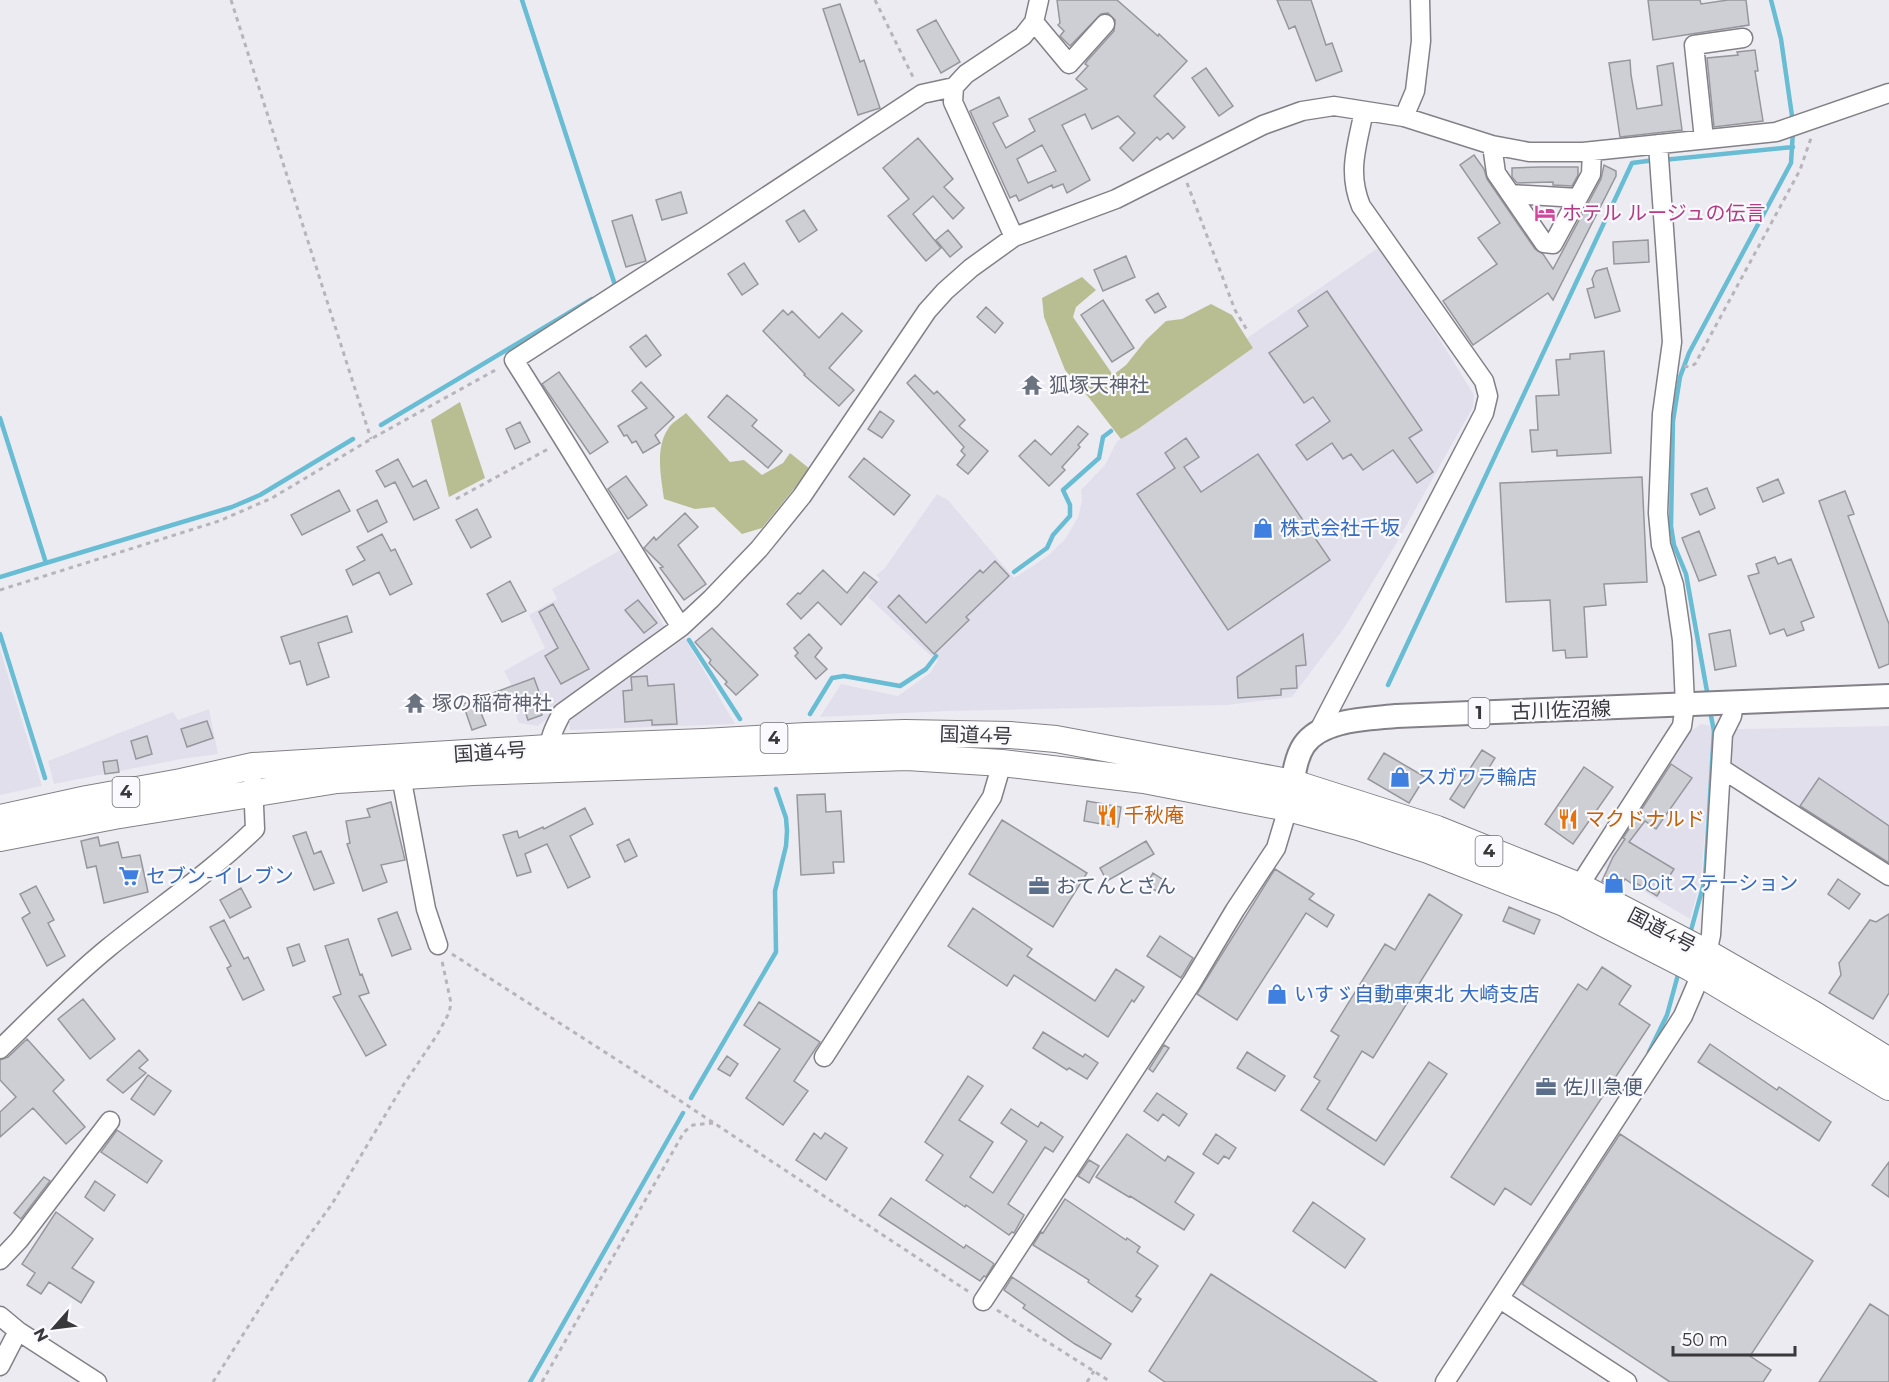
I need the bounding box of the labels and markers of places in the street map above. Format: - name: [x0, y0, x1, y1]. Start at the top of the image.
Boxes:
- hotel icon: ホテル ルージュの伝言: [1533, 201, 1557, 225]
- place label: ホテル ルージュの伝言: [1562, 201, 1765, 225]
- temple icon: 狐塚天神社: [1020, 373, 1044, 397]
- place label: 狐塚天神社: [1049, 373, 1149, 397]
- shop icon: 株式会社千坂: [1251, 516, 1275, 540]
- place label: 株式会社千坂: [1280, 516, 1400, 540]
- temple icon: 塚の稲荷神社: [403, 691, 427, 715]
- place label: 塚の稲荷神社: [432, 691, 552, 715]
- shop icon: スガワラ輪店: [1388, 765, 1412, 789]
- place label: スガワラ輪店: [1417, 765, 1537, 789]
- restaurant icon: 千秋庵: [1095, 803, 1119, 827]
- place label: 千秋庵: [1124, 803, 1184, 827]
- restaurant icon: マクドナルド: [1556, 807, 1580, 831]
- place label: マクドナルド: [1585, 807, 1705, 831]
- supermarket icon: セブン-イレブン: [117, 864, 141, 888]
- place label: セブン-イレブン: [146, 864, 294, 888]
- shop icon: Doit ステーション: [1602, 871, 1626, 895]
- place label: Doit ステーション: [1631, 871, 1798, 895]
- office icon: おてんとさん: [1027, 874, 1051, 898]
- place label: おてんとさん: [1056, 874, 1176, 898]
- shop icon: いすゞ自動車東北 大崎支店: [1265, 982, 1289, 1006]
- place label: いすゞ自動車東北 大崎支店: [1294, 982, 1539, 1006]
- office icon: 佐川急便: [1534, 1075, 1558, 1099]
- place label: 佐川急便: [1563, 1075, 1643, 1099]

